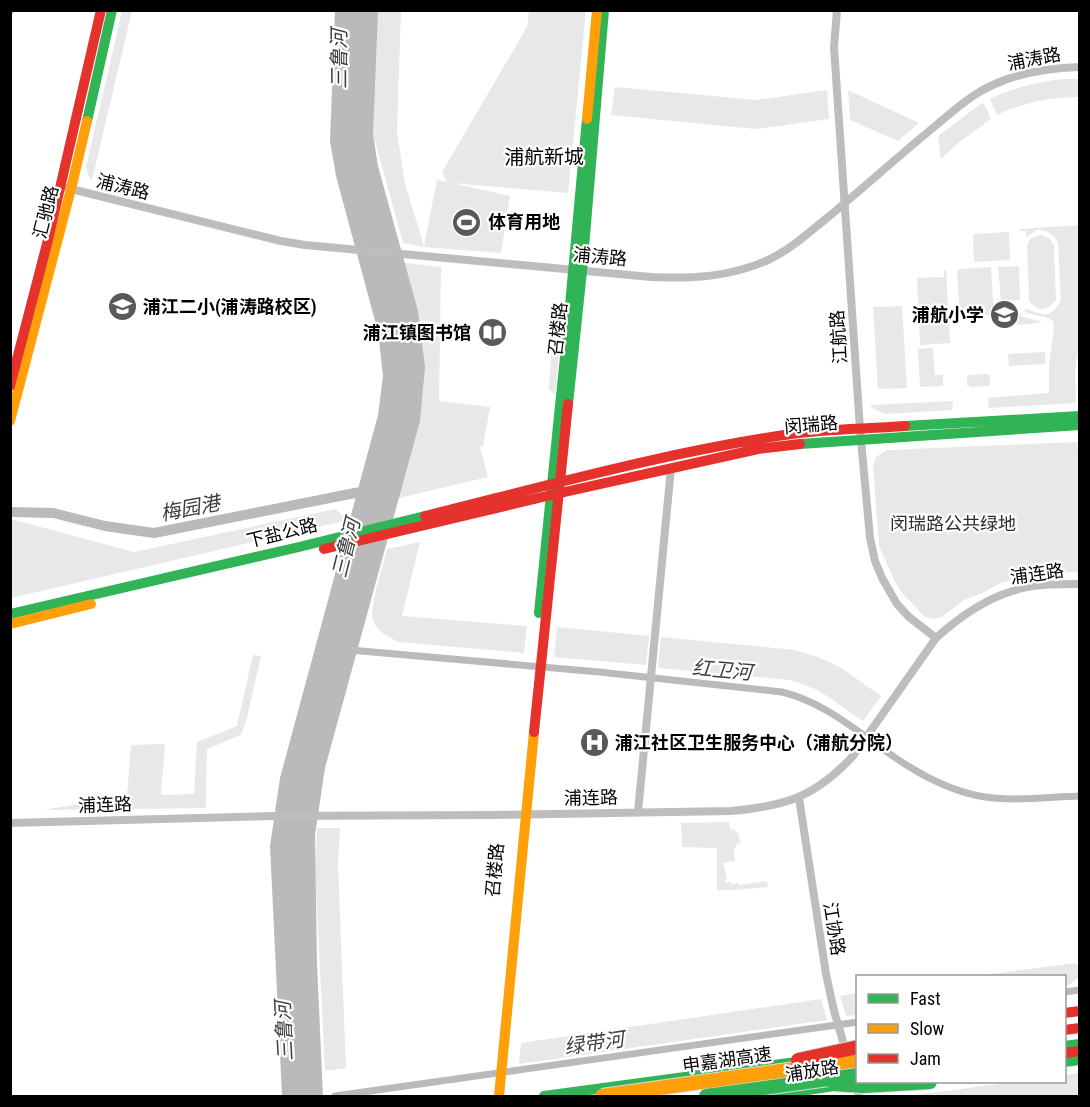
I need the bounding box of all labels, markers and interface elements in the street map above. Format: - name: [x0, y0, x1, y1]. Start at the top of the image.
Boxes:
- water label: 三鲁河: [327, 25, 351, 89]
- street label: 浦涛路: [1005, 43, 1062, 74]
- district label: 浦航新城: [504, 145, 584, 169]
- street label: 浦涛路: [94, 170, 152, 203]
- street label: 汇驰路: [29, 183, 62, 241]
- sports icon: 体育用地: [451, 206, 483, 238]
- place label: 体育用地: [488, 211, 560, 232]
- street label: 浦涛路: [572, 244, 628, 269]
- school or university icon: 浦江二小(浦涛路校区): [106, 291, 138, 323]
- place label: 浦江二小(浦涛路校区): [143, 296, 317, 318]
- school or university icon: 浦航小学: [989, 299, 1021, 331]
- street label: 召楼路: [544, 301, 571, 357]
- place label: 浦航小学: [912, 304, 984, 325]
- street label: 江航路: [826, 309, 851, 365]
- library icon: 浦江镇图书馆: [476, 317, 508, 349]
- place label: 浦江镇图书馆: [363, 322, 471, 343]
- street label: 闵瑞路: [783, 412, 839, 437]
- water label: 梅园港: [158, 490, 225, 526]
- water label: 三鲁河: [327, 512, 366, 580]
- park label: 闵瑞路公共绿地: [890, 513, 1016, 534]
- street label: 下盐公路: [244, 514, 319, 551]
- street label: 浦连路: [1009, 559, 1065, 588]
- water label: 红卫河: [691, 655, 757, 685]
- hospital icon: 浦江社区卫生服务中心（浦航分院）: [578, 727, 610, 759]
- place label: 浦江社区卫生服务中心（浦航分院）: [615, 732, 903, 753]
- street label: 浦连路: [564, 787, 618, 808]
- street label: 浦连路: [78, 793, 132, 816]
- street label: 召楼路: [482, 842, 507, 898]
- street label: 江协路: [820, 901, 849, 957]
- legend: [856, 975, 1066, 1083]
- text: Fast: [910, 988, 941, 1009]
- water label: 三鲁河: [270, 996, 298, 1062]
- text: Slow: [910, 1018, 945, 1039]
- water label: 绿带河: [563, 1026, 629, 1059]
- street label: 申嘉湖高速: [681, 1043, 773, 1076]
- text: Jam: [910, 1048, 941, 1069]
- street label: 浦放路: [784, 1056, 840, 1085]

